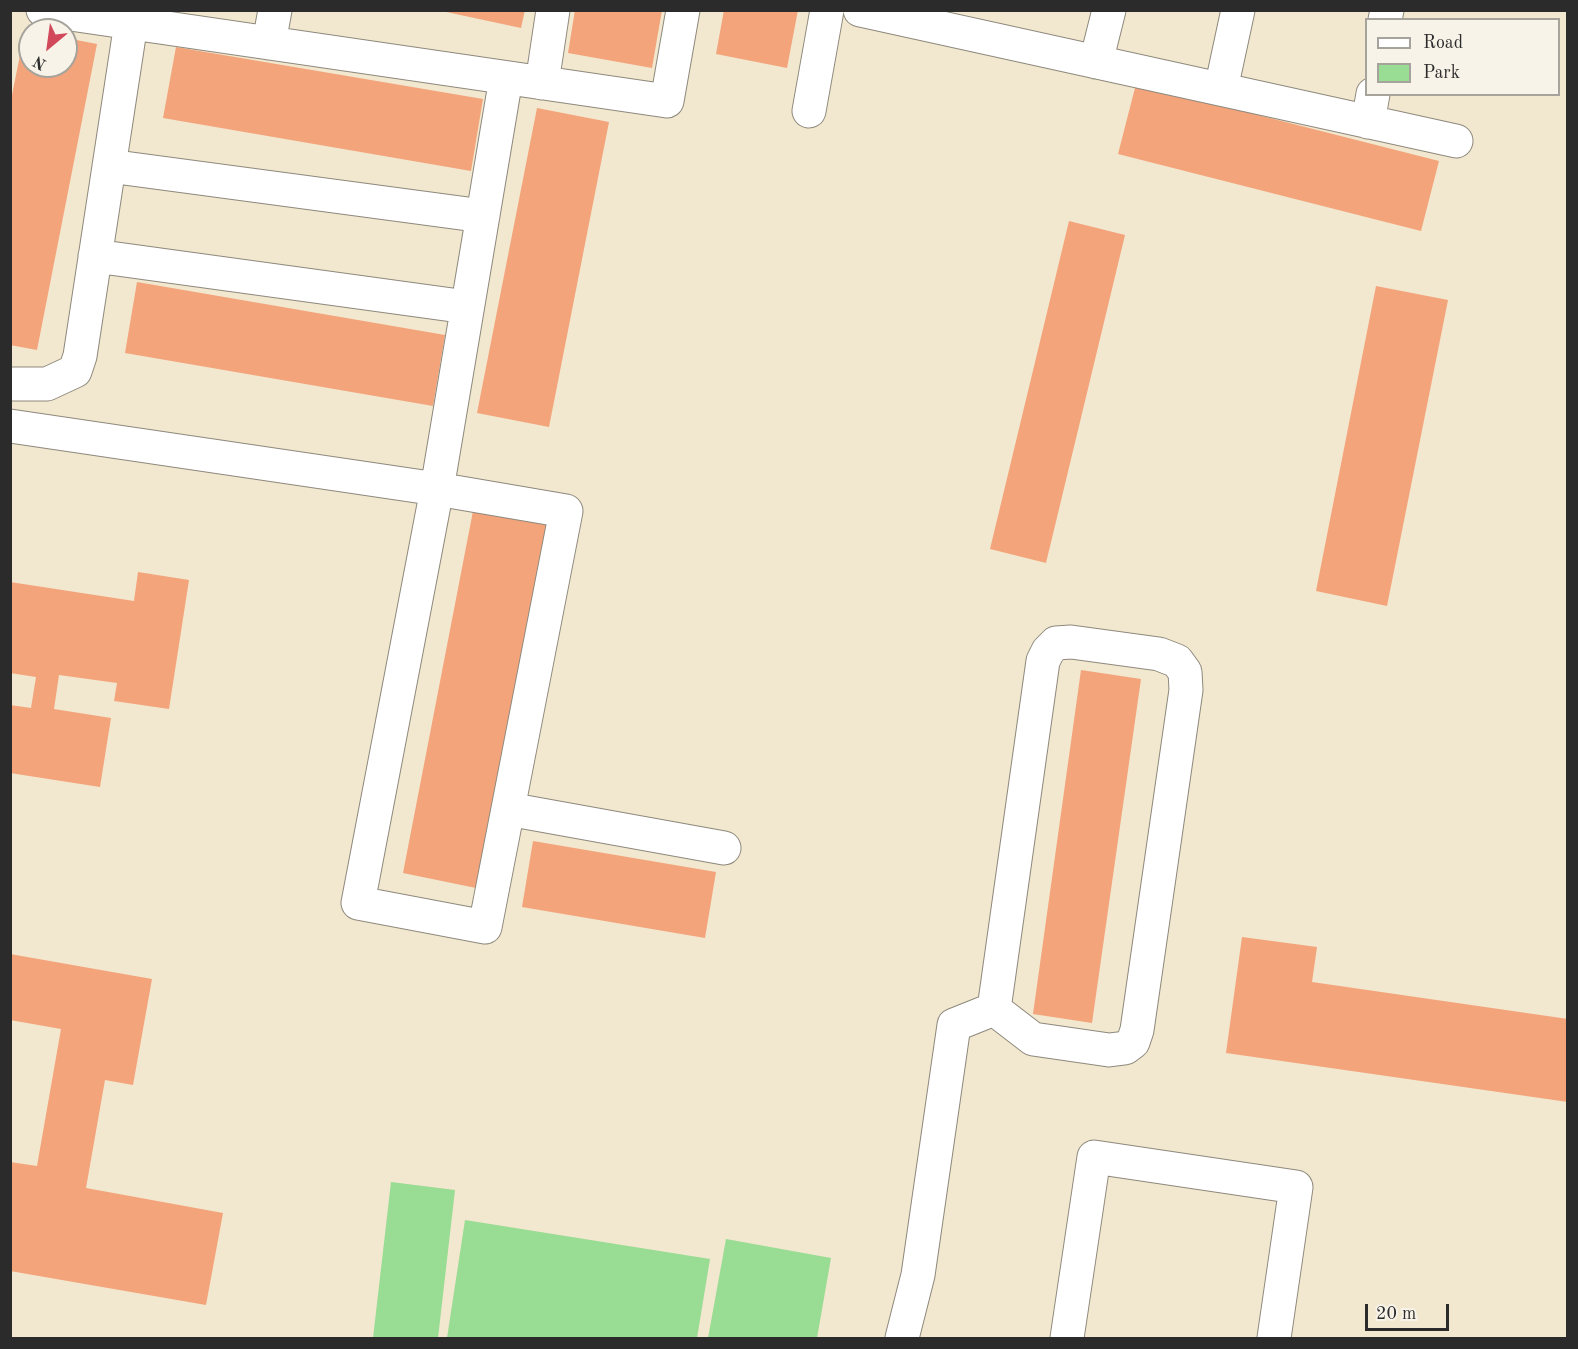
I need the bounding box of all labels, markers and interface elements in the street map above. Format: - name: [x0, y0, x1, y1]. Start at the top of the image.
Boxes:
- north arrow: [18, 18, 78, 78]
- legend: [1365, 18, 1560, 96]
- text: Road: [1423, 34, 1463, 52]
- text: N: [31, 52, 49, 72]
- text: Park: [1423, 64, 1460, 82]
- scale bar: [1368, 1292, 1452, 1330]
- text: 20 m: [1376, 1305, 1416, 1323]

